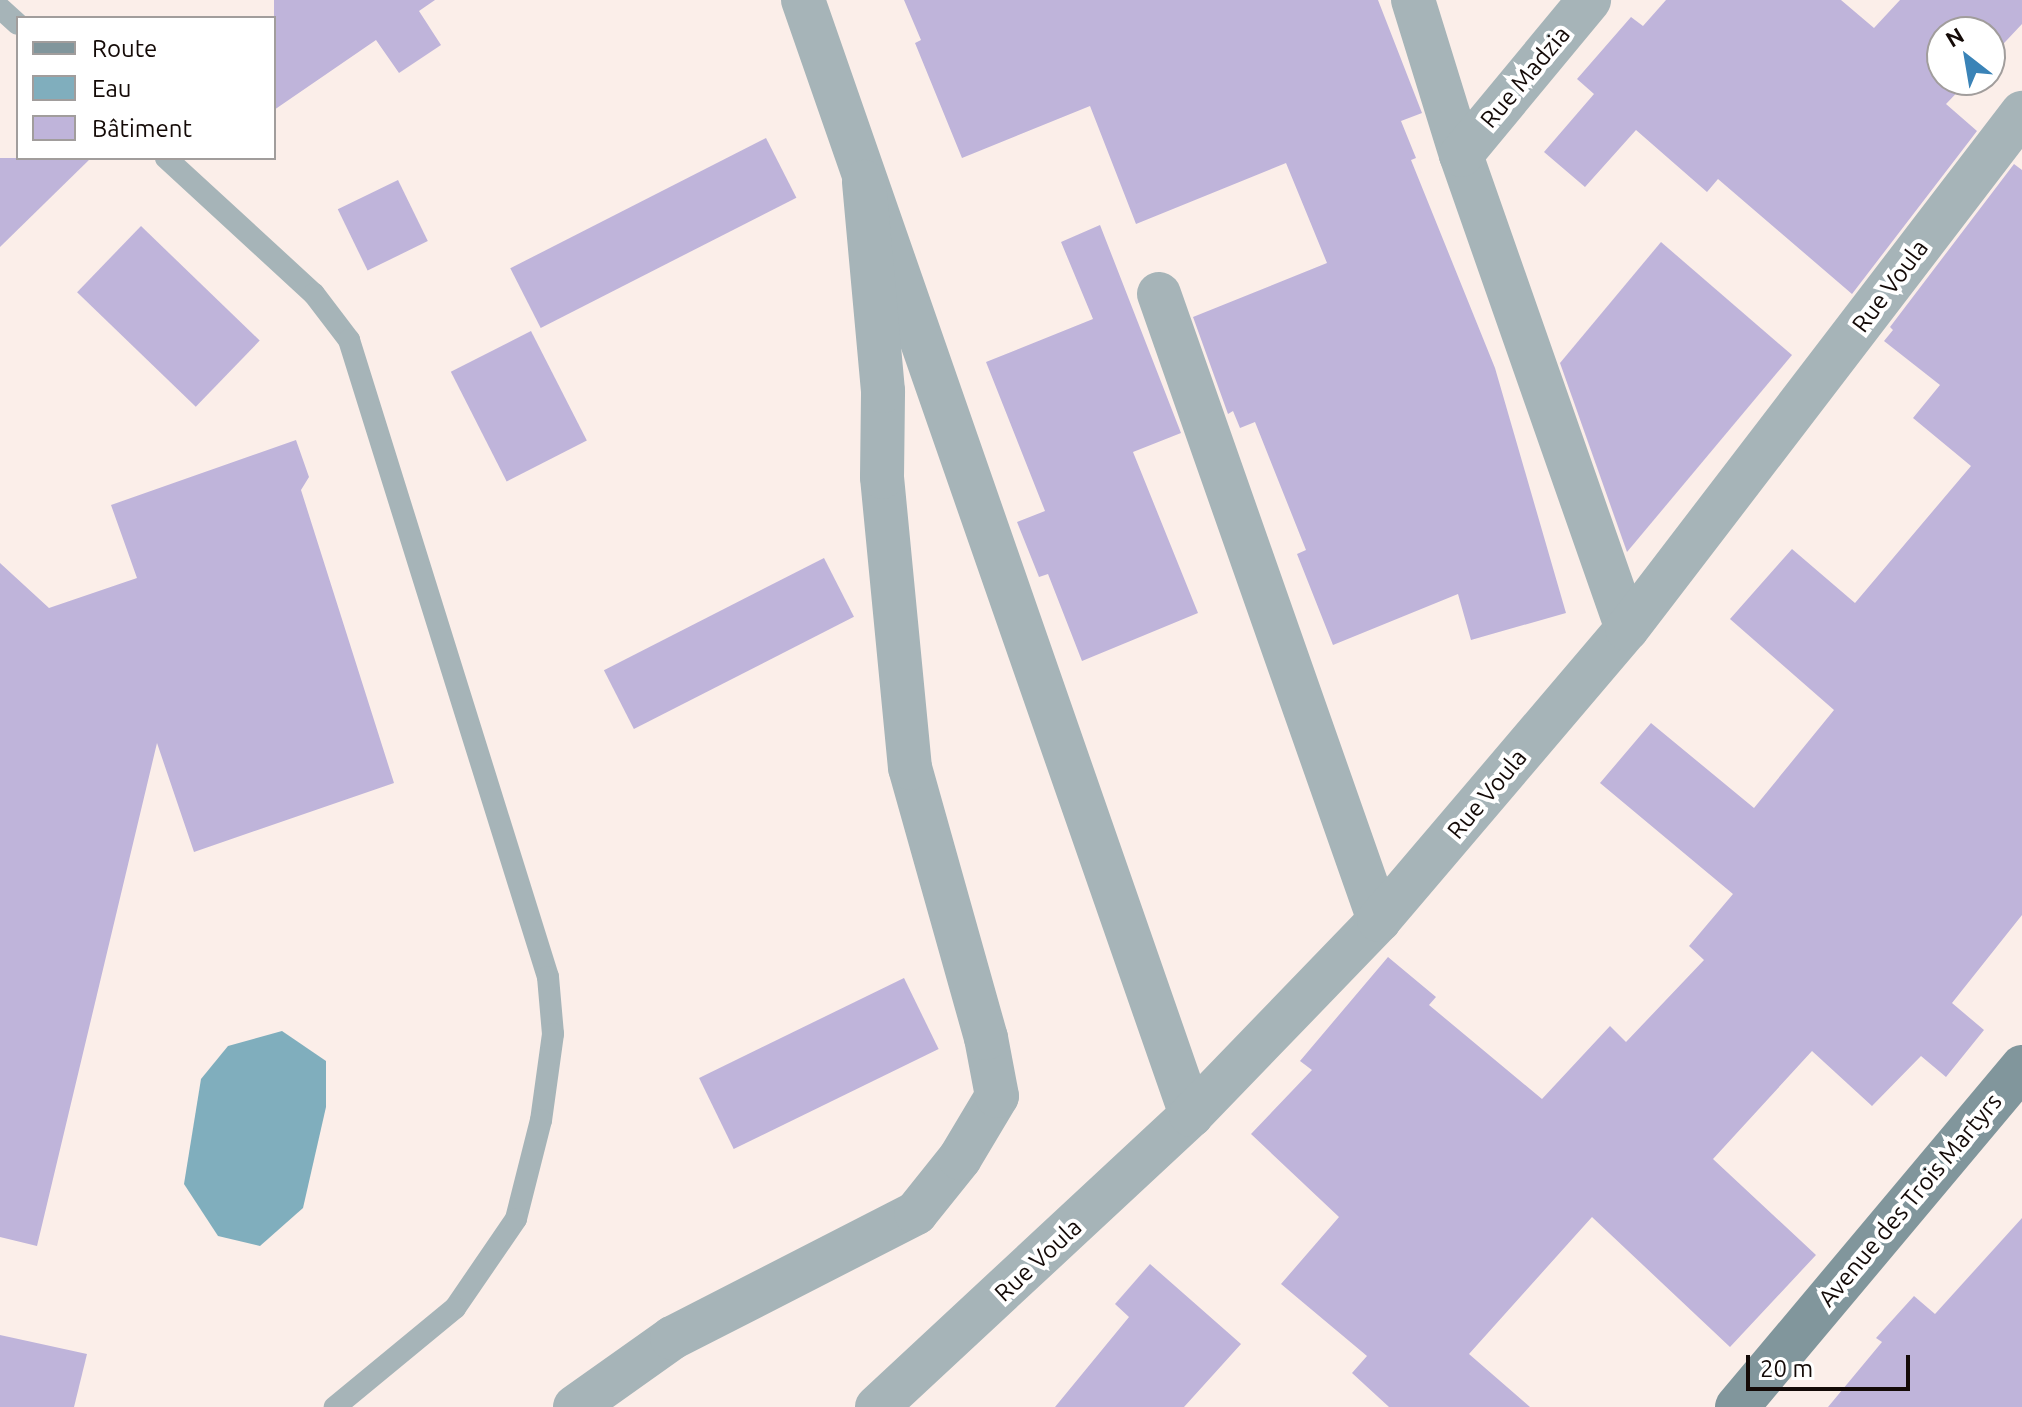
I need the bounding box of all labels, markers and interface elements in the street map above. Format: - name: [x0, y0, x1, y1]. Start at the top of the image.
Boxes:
- legend: [16, 16, 276, 160]
- north arrow: [1926, 16, 2006, 96]
- street label: Rue Madzia: [1474, 20, 1576, 134]
- text: N: [1941, 22, 1968, 52]
- text: Route: [92, 35, 157, 62]
- text: Eau: [92, 75, 131, 102]
- text: Bâtiment: [92, 115, 192, 142]
- street label: Rue Voula: [1846, 234, 1934, 338]
- street label: Rue Voula: [1441, 743, 1533, 845]
- street label: Avenue des Trois Martyrs: [1812, 1087, 2008, 1313]
- street label: Rue Voula: [989, 1213, 1087, 1307]
- scale bar: [1750, 1339, 1914, 1389]
- text: 20 m: [1760, 1355, 1813, 1382]

